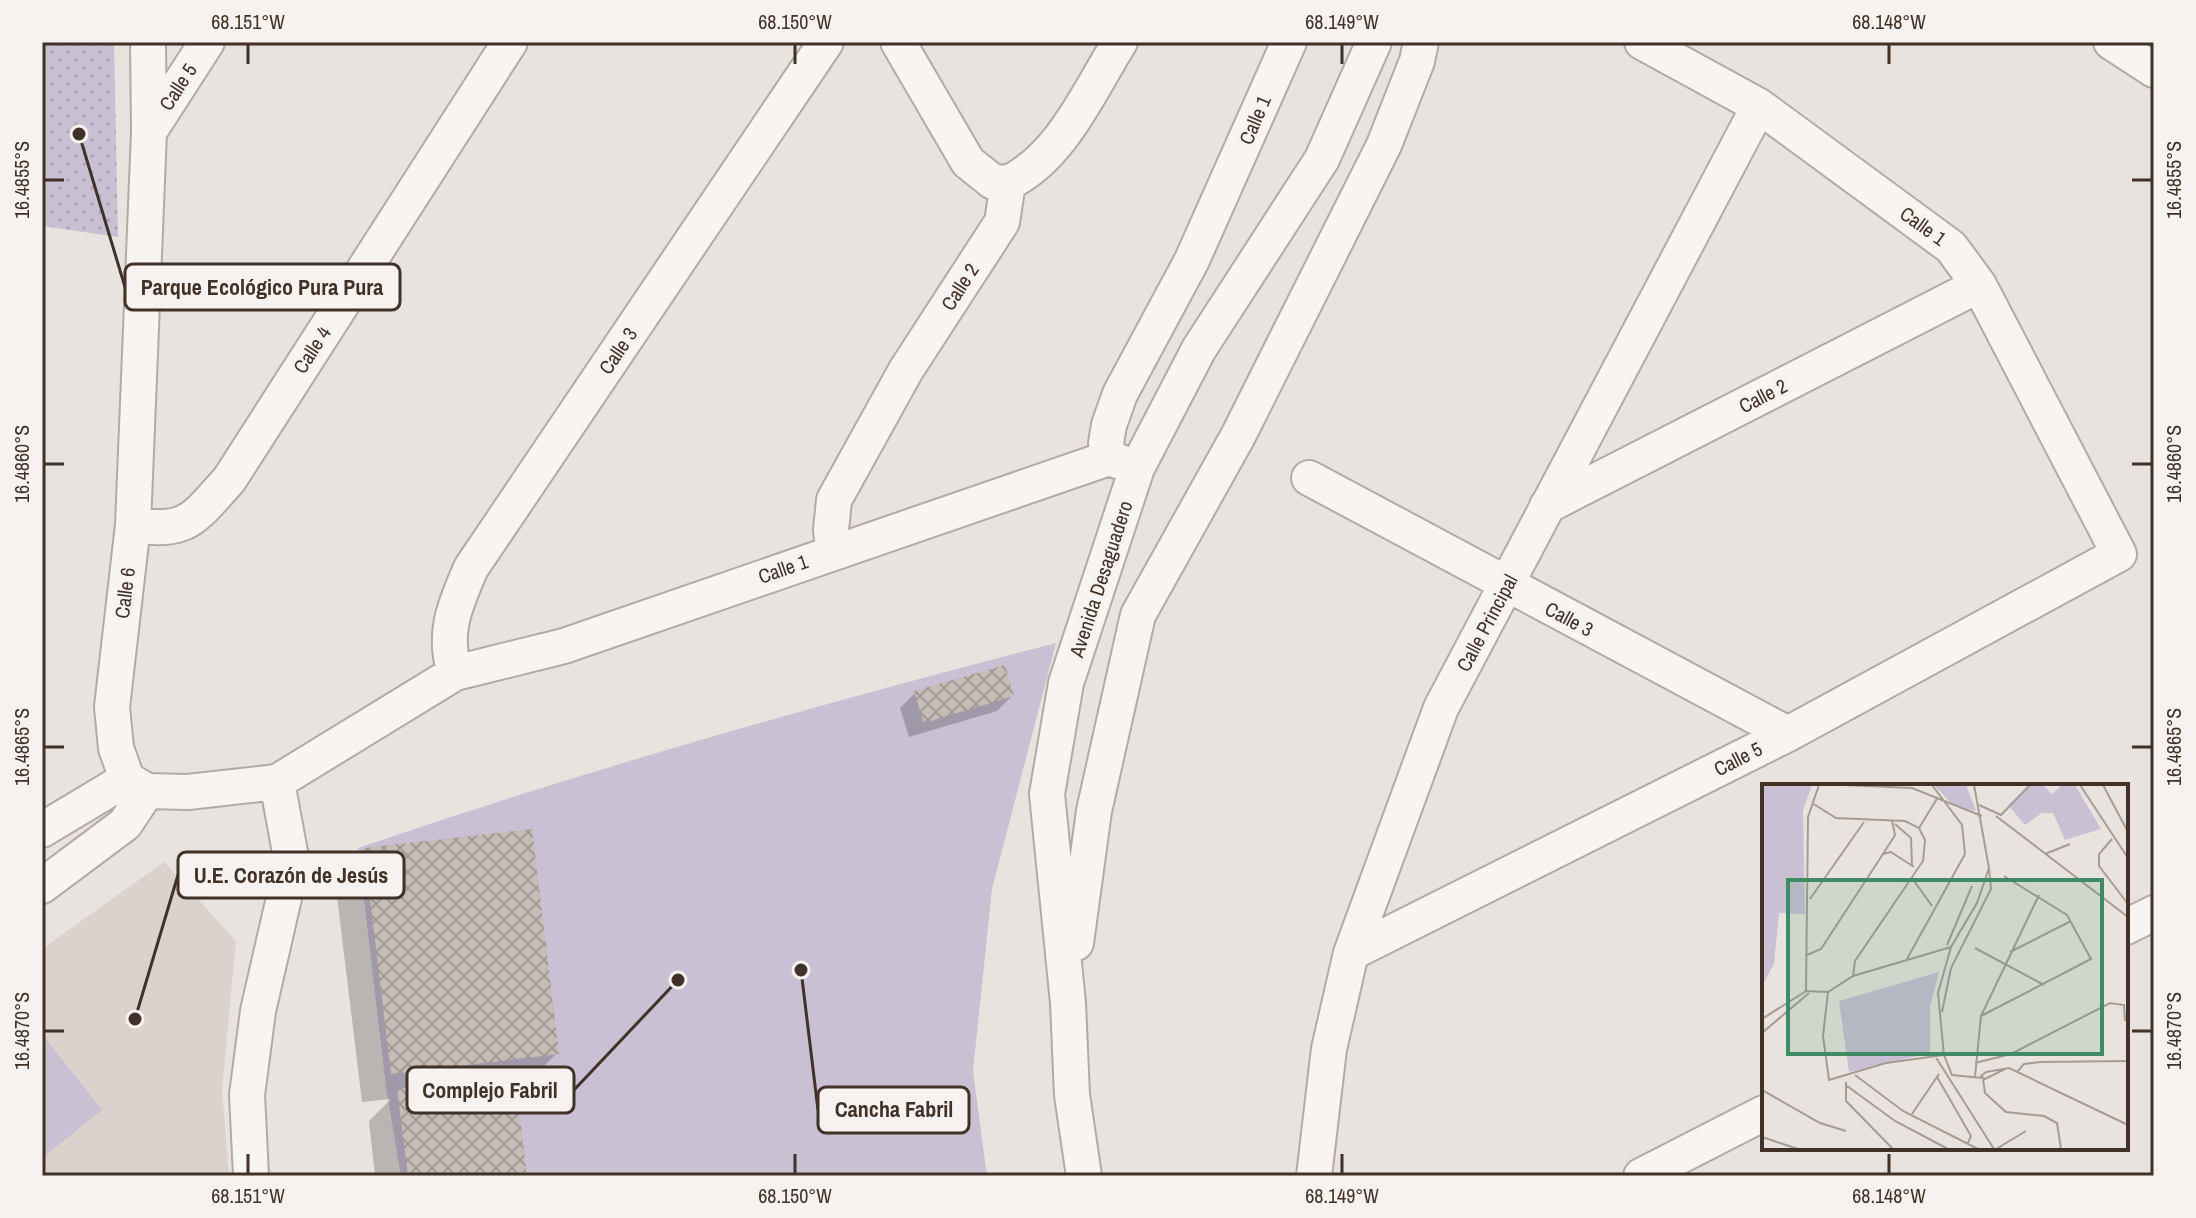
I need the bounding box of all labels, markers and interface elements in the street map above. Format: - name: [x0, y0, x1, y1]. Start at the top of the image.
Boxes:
- text: 68.151°W: [211, 8, 285, 35]
- text: 68.150°W: [758, 8, 832, 35]
- text: 68.149°W: [1305, 8, 1379, 35]
- text: 68.148°W: [1852, 8, 1926, 35]
- street label: Calle 5: [152, 58, 203, 115]
- street label: Calle 1: [1232, 91, 1277, 149]
- text: 16.4855°S: [8, 141, 35, 219]
- text: 16.4855°S: [2160, 141, 2187, 219]
- street label: Calle 1: [1895, 200, 1952, 252]
- street label: Calle 2: [934, 258, 985, 315]
- callout: Parque Ecológico Pura Pura: [125, 264, 400, 310]
- text: Parque Ecológico Pura Pura: [141, 272, 383, 302]
- street label: Calle 4: [286, 321, 337, 378]
- street label: Calle 3: [592, 322, 643, 379]
- street label: Calle 2: [1734, 372, 1792, 419]
- text: 16.4860°S: [8, 425, 35, 503]
- text: 16.4860°S: [2160, 425, 2187, 503]
- street label: Avenida Desaguadero: [1062, 497, 1139, 661]
- street label: Calle 1: [754, 547, 811, 590]
- street label: Calle 6: [108, 566, 141, 620]
- street label: Calle Principal: [1450, 569, 1524, 676]
- street label: Calle 3: [1540, 595, 1598, 642]
- text: 16.4865°S: [8, 708, 35, 786]
- text: 16.4865°S: [2160, 708, 2187, 786]
- street label: Calle 5: [1709, 735, 1767, 782]
- inset map: [1762, 784, 2128, 1150]
- callout: U.E. Corazón de Jesús: [178, 852, 404, 898]
- text: U.E. Corazón de Jesús: [194, 860, 388, 890]
- text: 16.4870°S: [8, 992, 35, 1070]
- text: 16.4870°S: [2160, 992, 2187, 1070]
- callout: Complejo Fabril: [407, 1067, 574, 1113]
- text: Complejo Fabril: [422, 1075, 558, 1105]
- callout: Cancha Fabril: [818, 1087, 969, 1133]
- text: Cancha Fabril: [835, 1094, 953, 1124]
- text: 68.151°W: [211, 1182, 285, 1209]
- text: 68.150°W: [758, 1182, 832, 1209]
- text: 68.149°W: [1305, 1182, 1379, 1209]
- text: 68.148°W: [1852, 1182, 1926, 1209]

